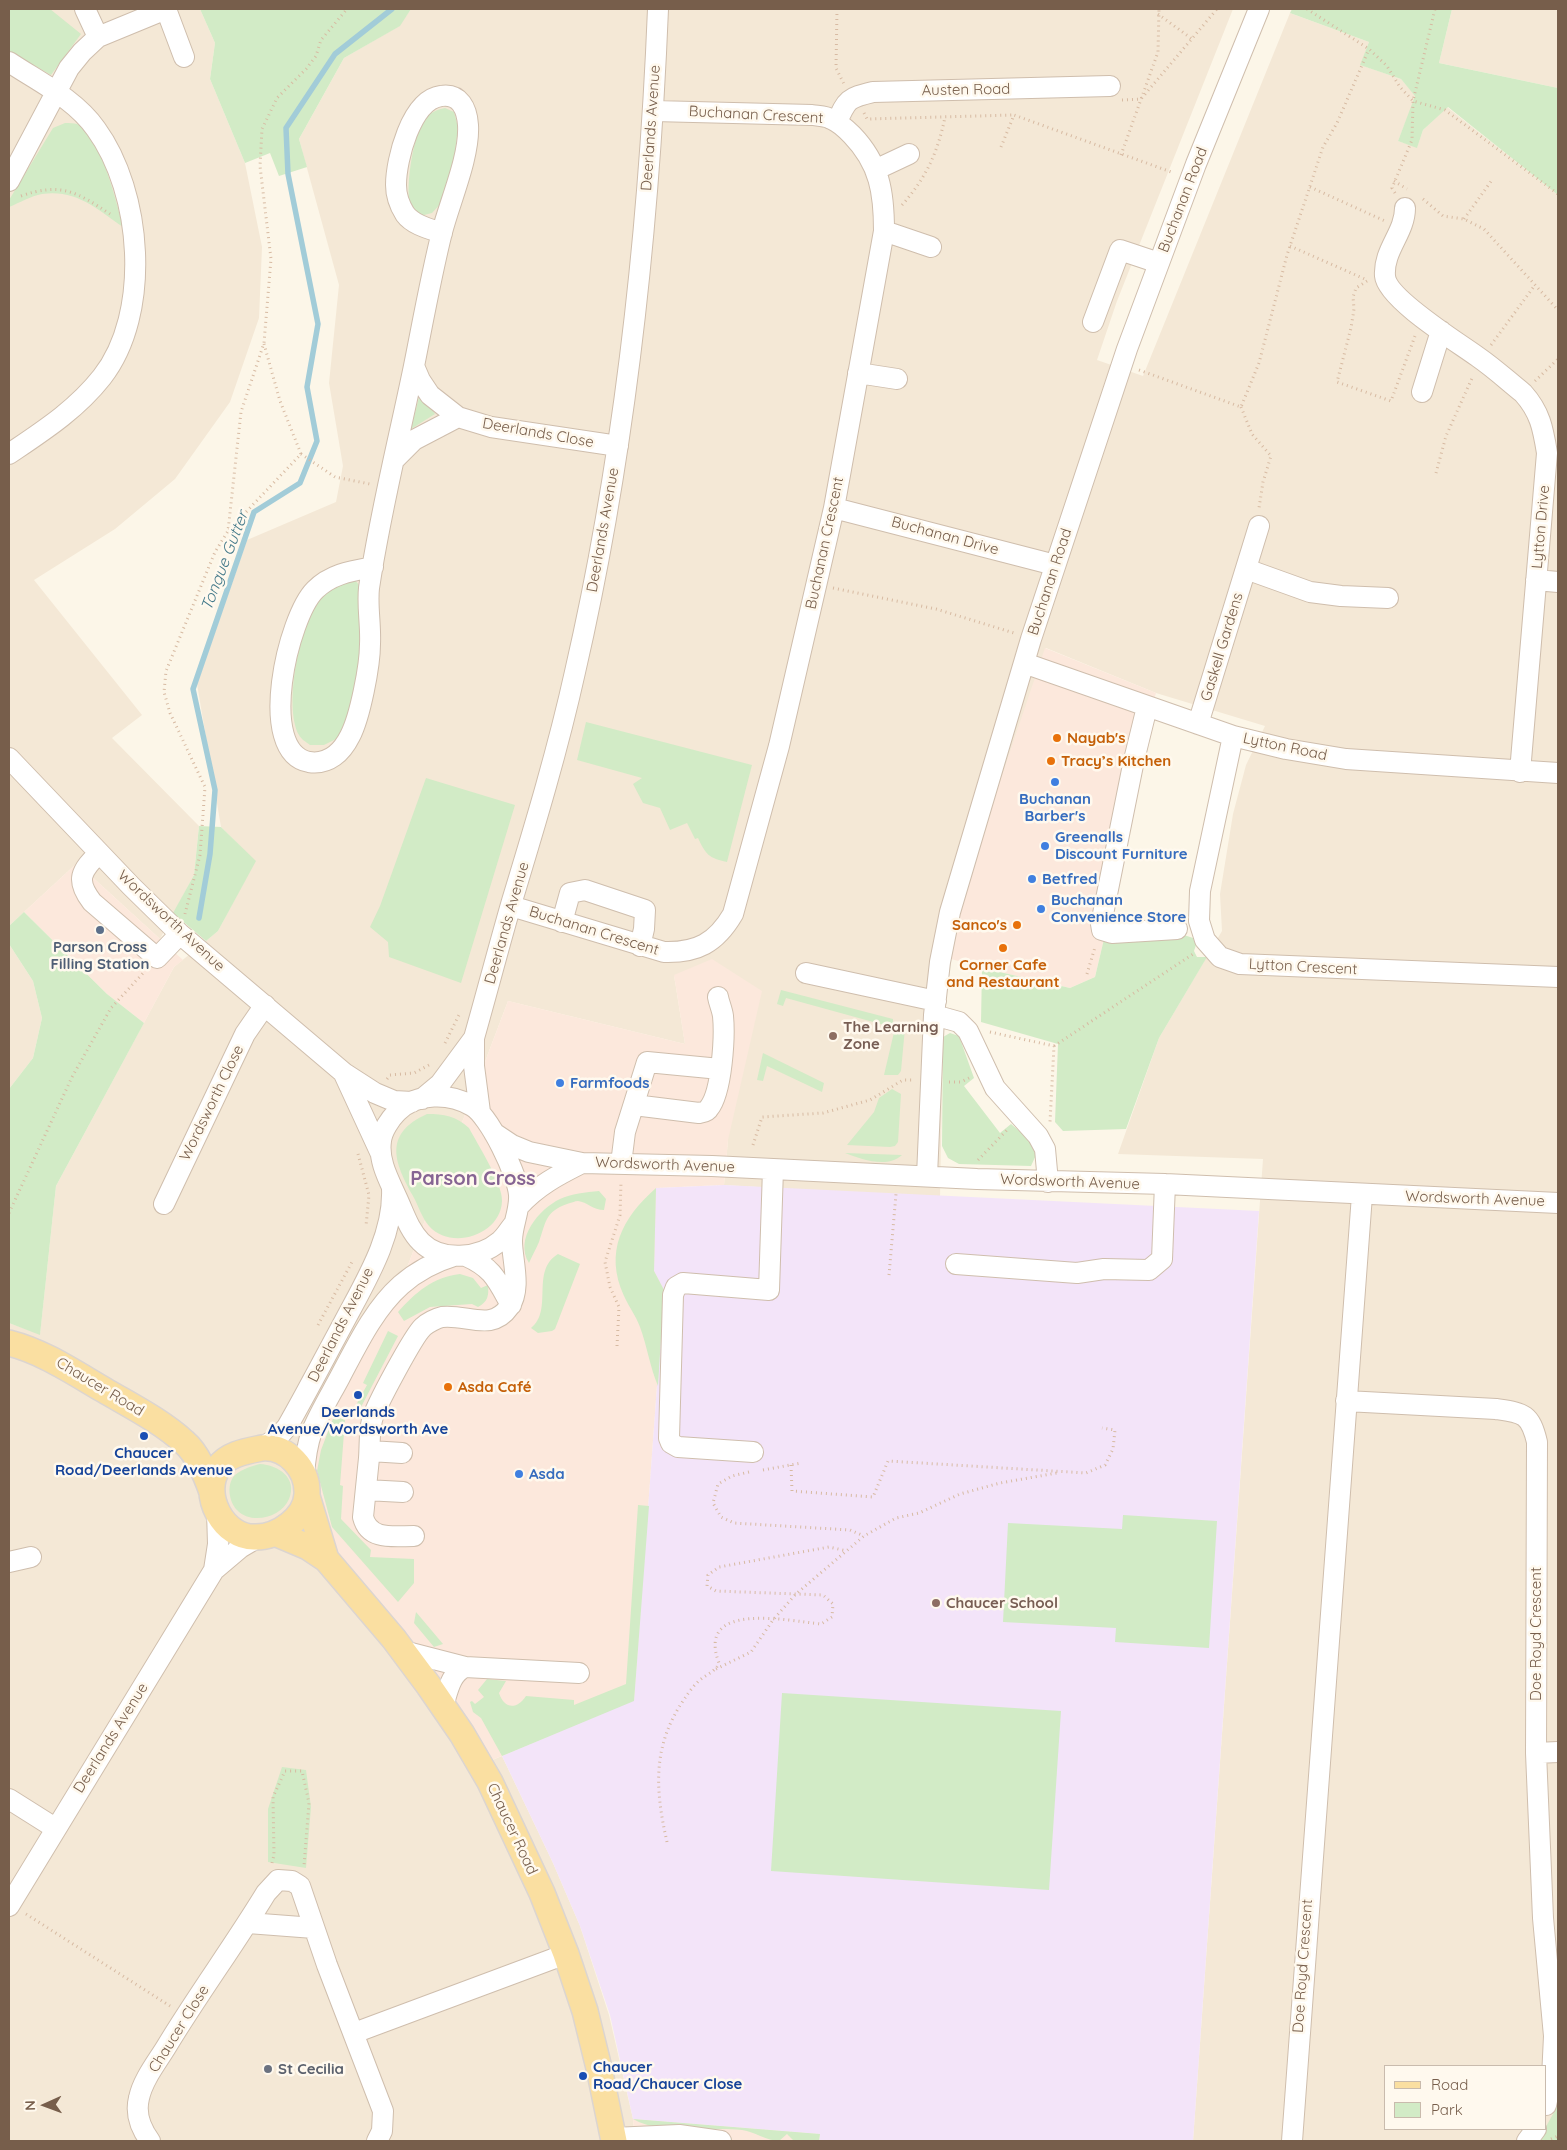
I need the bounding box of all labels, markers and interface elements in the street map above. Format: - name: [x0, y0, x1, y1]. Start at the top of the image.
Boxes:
- street label: Deerlands Avenue: [638, 64, 664, 192]
- street label: Austen Road: [922, 80, 1010, 100]
- street label: Buchanan Crescent: [688, 102, 824, 128]
- street label: Buchanan Road: [1155, 145, 1211, 255]
- street label: Deerlands Close: [481, 414, 595, 452]
- street label: Deerlands Avenue: [583, 466, 623, 594]
- street label: Buchanan Crescent: [802, 475, 848, 611]
- street label: Lytton Drive: [1528, 484, 1554, 570]
- water label: Tongue Gutter: [197, 508, 253, 614]
- street label: Buchanan Drive: [889, 513, 1001, 559]
- street label: Buchanan Road: [1024, 526, 1076, 638]
- street label: Gaskell Gardens: [1197, 591, 1247, 703]
- place label: Nayab's: [1067, 729, 1125, 747]
- street label: Lytton Road: [1241, 729, 1329, 765]
- marker: Nayab's: [1051, 732, 1063, 744]
- place label: Tracy’s Kitchen: [1061, 752, 1171, 770]
- marker: Tracy’s Kitchen: [1045, 755, 1057, 767]
- marker: Buchanan Barber's: [1049, 776, 1061, 788]
- place label: Buchanan Barber's: [1019, 790, 1091, 825]
- place label: Greenalls Discount Furniture: [1055, 828, 1188, 863]
- marker: Greenalls Discount Furniture: [1039, 840, 1051, 852]
- street label: Deerlands Avenue: [481, 860, 533, 986]
- street label: Wordsworth Avenue: [114, 867, 228, 975]
- place label: Betfred: [1042, 870, 1097, 888]
- marker: Betfred: [1026, 873, 1038, 885]
- place label: Buchanan Convenience Store: [1051, 891, 1186, 926]
- street label: Buchanan Crescent: [527, 903, 661, 959]
- marker: Buchanan Convenience Store: [1035, 903, 1047, 915]
- place label: Sanco's: [952, 916, 1007, 934]
- marker: Sanco's: [1011, 919, 1023, 931]
- marker: Parson Cross Filling Station: [94, 924, 106, 936]
- place label: Parson Cross Filling Station: [51, 938, 149, 973]
- marker: Corner Cafe and Restaurant: [997, 942, 1009, 954]
- street label: Lytton Crescent: [1248, 955, 1358, 979]
- place label: Corner Cafe and Restaurant: [946, 956, 1060, 991]
- place label: The Learning Zone: [843, 1018, 938, 1053]
- marker: The Learning Zone: [827, 1030, 839, 1042]
- street label: Wordsworth Close: [176, 1042, 248, 1164]
- place label: Farmfoods: [570, 1074, 649, 1092]
- marker: Farmfoods: [554, 1077, 566, 1089]
- street label: Wordsworth Avenue: [595, 1154, 735, 1176]
- district label: Parson Cross: [410, 1167, 536, 1191]
- street label: Wordsworth Avenue: [1000, 1171, 1140, 1193]
- street label: Wordsworth Avenue: [1405, 1188, 1545, 1210]
- street label: Deerlands Avenue: [304, 1265, 378, 1385]
- street label: Chaucer Road: [53, 1354, 147, 1420]
- place label: Asda Café: [458, 1378, 532, 1396]
- marker: Asda Café: [442, 1381, 454, 1393]
- marker: Deerlands Avenue/Wordsworth Ave: [352, 1389, 364, 1401]
- place label: Deerlands Avenue/Wordsworth Ave: [268, 1403, 448, 1438]
- marker: Chaucer Road/Deerlands Avenue: [138, 1430, 150, 1442]
- place label: Chaucer Road/Deerlands Avenue: [55, 1444, 233, 1479]
- place label: Asda: [529, 1465, 565, 1483]
- marker: Asda: [513, 1468, 525, 1480]
- street label: Doe Royd Crescent: [1527, 1567, 1545, 1701]
- place label: Chaucer School: [946, 1594, 1058, 1612]
- marker: Chaucer School: [930, 1597, 942, 1609]
- street label: Deerlands Avenue: [70, 1680, 152, 1796]
- street label: Chaucer Road: [483, 1780, 541, 1878]
- street label: Doe Royd Crescent: [1289, 1899, 1317, 2033]
- street label: Chaucer Close: [145, 1982, 213, 2076]
- place label: Chaucer Road/Chaucer Close: [593, 2058, 742, 2093]
- place label: St Cecilia: [278, 2060, 344, 2078]
- marker: St Cecilia: [262, 2063, 274, 2075]
- legend: [1384, 2065, 1547, 2130]
- marker: Chaucer Road/Chaucer Close: [577, 2070, 589, 2082]
- text: Road: [1431, 2075, 1468, 2094]
- north arrow: [20, 2080, 70, 2130]
- text: N: [21, 2100, 39, 2111]
- text: Park: [1431, 2100, 1463, 2119]

